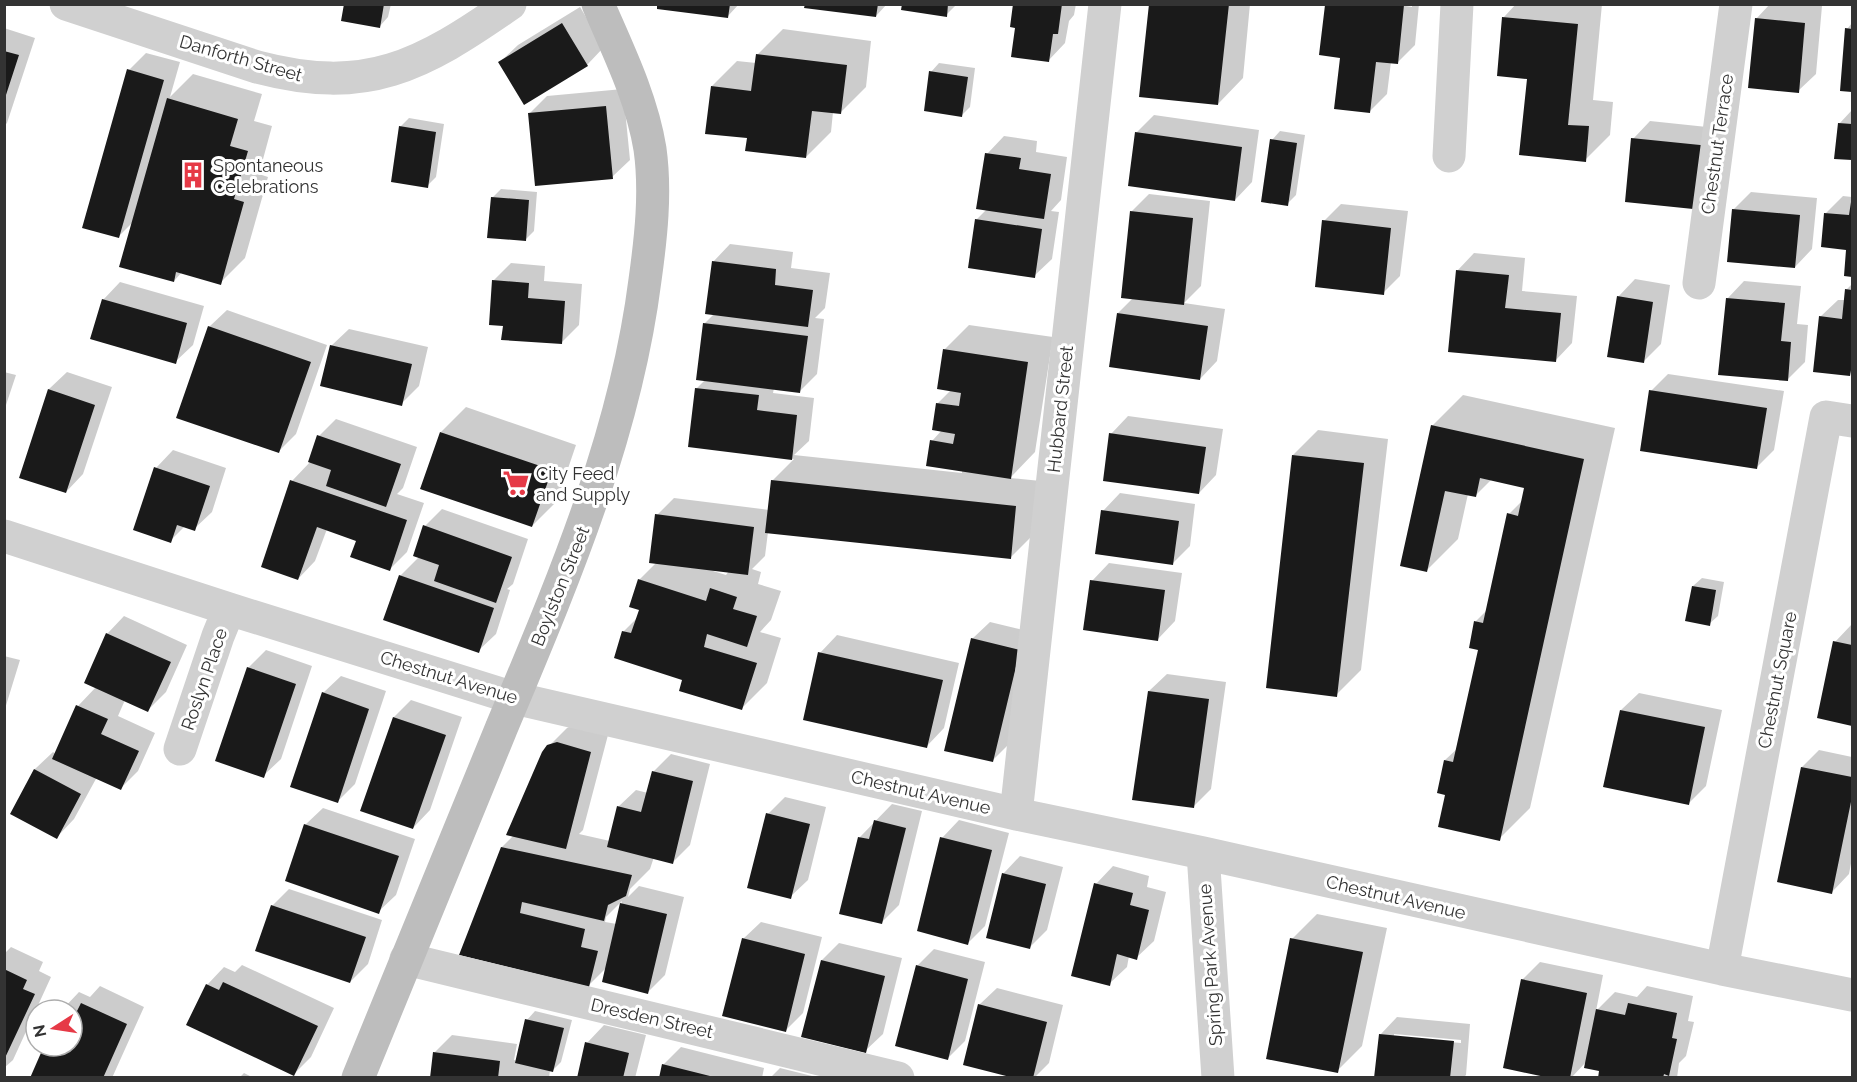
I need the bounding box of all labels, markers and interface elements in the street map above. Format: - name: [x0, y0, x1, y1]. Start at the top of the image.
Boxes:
- street label: Danforth Street: [177, 30, 305, 86]
- street label: Chestnut Terrace: [1697, 72, 1737, 216]
- place label: Spontaneous Celebrations: [213, 155, 323, 197]
- building icon: Spontaneous Celebrations: [178, 160, 208, 190]
- street label: Hubbard Street: [1043, 344, 1077, 474]
- place label: City Feed and Supply: [536, 463, 631, 505]
- supermarket icon: City Feed and Supply: [501, 468, 531, 498]
- street label: Boylston Street: [526, 523, 594, 649]
- street label: Chestnut Square: [1753, 609, 1801, 750]
- street label: Roslyn Place: [177, 625, 231, 733]
- street label: Chestnut Avenue: [378, 646, 521, 708]
- street label: Chestnut Avenue: [849, 766, 993, 818]
- street label: Chestnut Avenue: [1324, 871, 1468, 923]
- street label: Spring Park Avenue: [1194, 883, 1226, 1047]
- street label: Dresden Street: [589, 994, 715, 1042]
- north arrow: [24, 998, 84, 1058]
- text: N: [29, 1023, 50, 1039]

